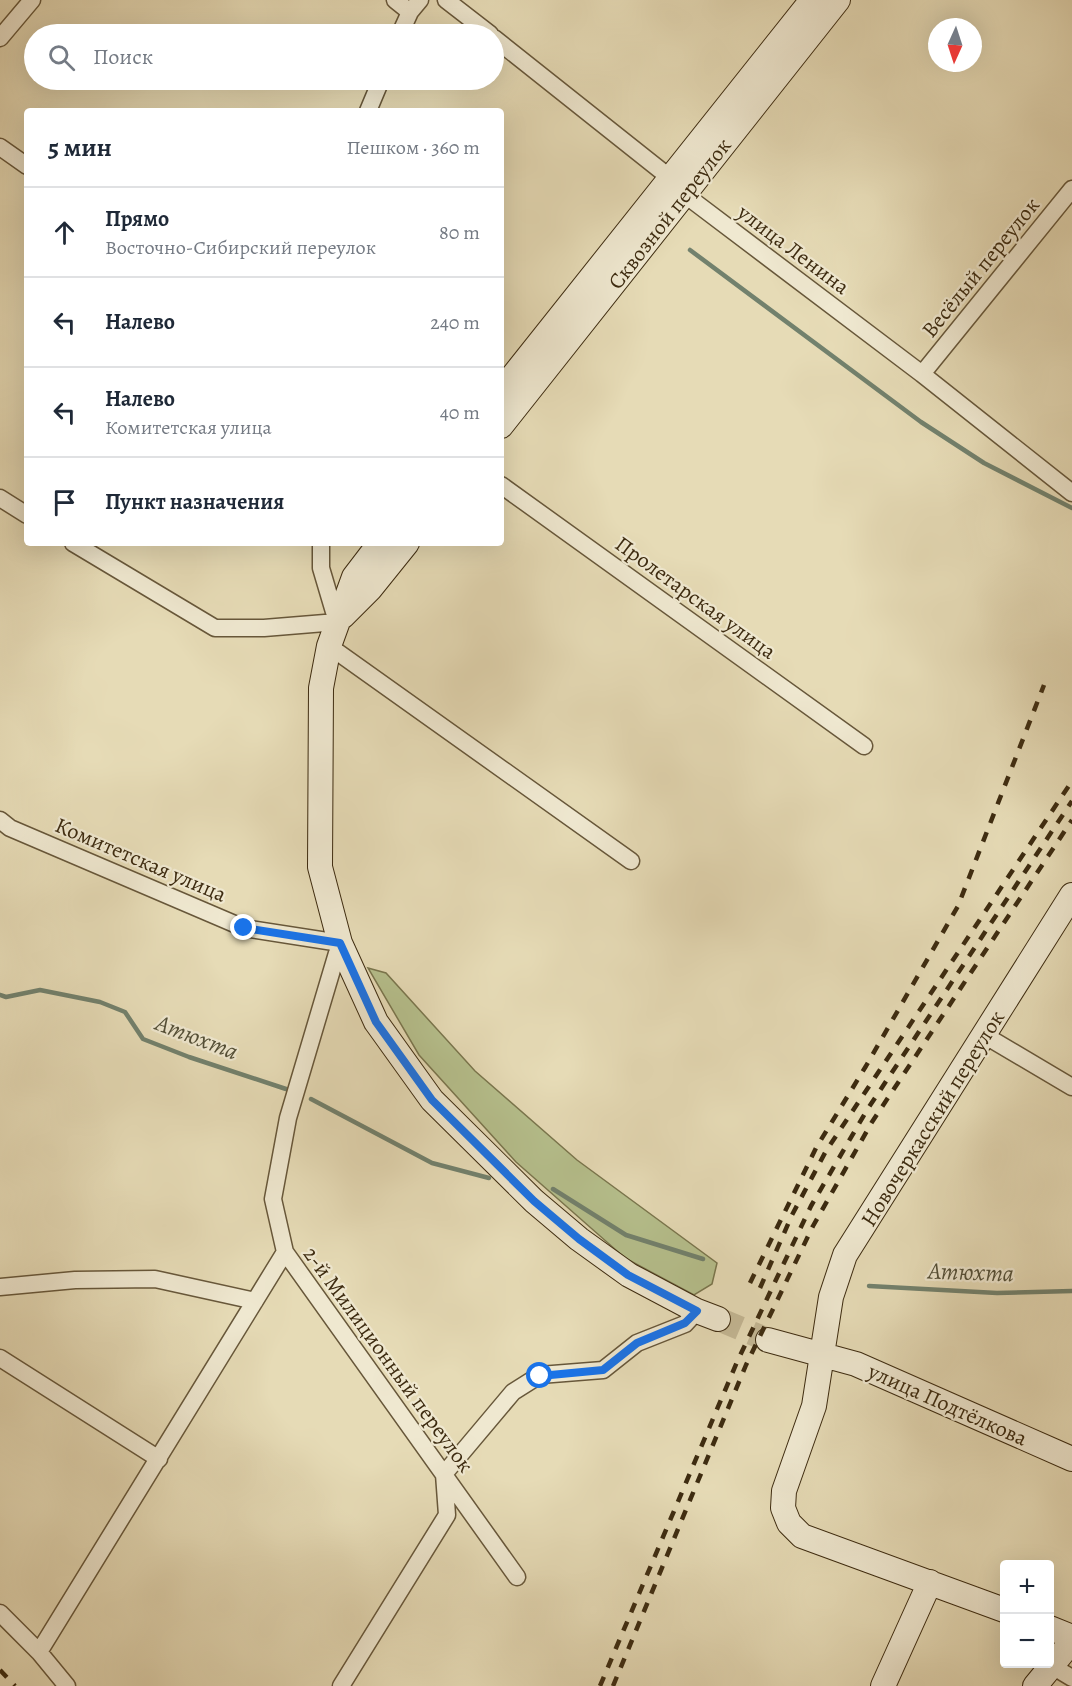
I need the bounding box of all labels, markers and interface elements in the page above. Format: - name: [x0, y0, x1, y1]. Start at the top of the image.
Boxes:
- north arrow: [928, 18, 982, 72]
- search box: [24, 24, 504, 90]
- icon: search: [45, 41, 78, 74]
- text: Поиск: [93, 42, 153, 72]
- text: 5 мин: [48, 130, 112, 165]
- street label: Сквозной переулок: [601, 132, 738, 296]
- text: Пешком · 360 m: [347, 134, 480, 161]
- street label: Весёлый переулок: [915, 191, 1047, 344]
- street label: улица Ленина: [730, 197, 856, 302]
- text: Прямо: [105, 204, 169, 234]
- icon: ahead: [48, 216, 81, 249]
- text: 80 m: [439, 219, 480, 246]
- text: Восточно-Сибирский переулок: [105, 234, 376, 261]
- icon: left: [48, 306, 81, 339]
- text: Налево: [105, 307, 175, 337]
- text: 240 m: [430, 309, 480, 336]
- text: Налево: [105, 384, 175, 414]
- icon: left: [48, 396, 81, 429]
- text: 40 m: [440, 399, 480, 426]
- text: Комитетская улица: [105, 414, 272, 441]
- icon: arrive: [48, 486, 81, 519]
- text: Пункт назначения: [105, 487, 284, 517]
- street label: Пролетарская улица: [609, 529, 783, 667]
- street label: Комитетская улица: [50, 810, 232, 910]
- route end: [230, 914, 256, 940]
- street label: Новочеркасский переулок: [854, 1005, 1012, 1232]
- water label: Атюхта: [149, 1006, 243, 1067]
- street label: 2-й Милиционный переулок: [296, 1241, 480, 1479]
- water label: Атюхта: [925, 1254, 1015, 1289]
- street label: улица Подтёлкова: [862, 1356, 1033, 1454]
- route start: [526, 1362, 552, 1388]
- map controls: [1000, 1560, 1054, 1668]
- button: +: [1000, 1560, 1054, 1614]
- button: −: [1000, 1614, 1054, 1668]

